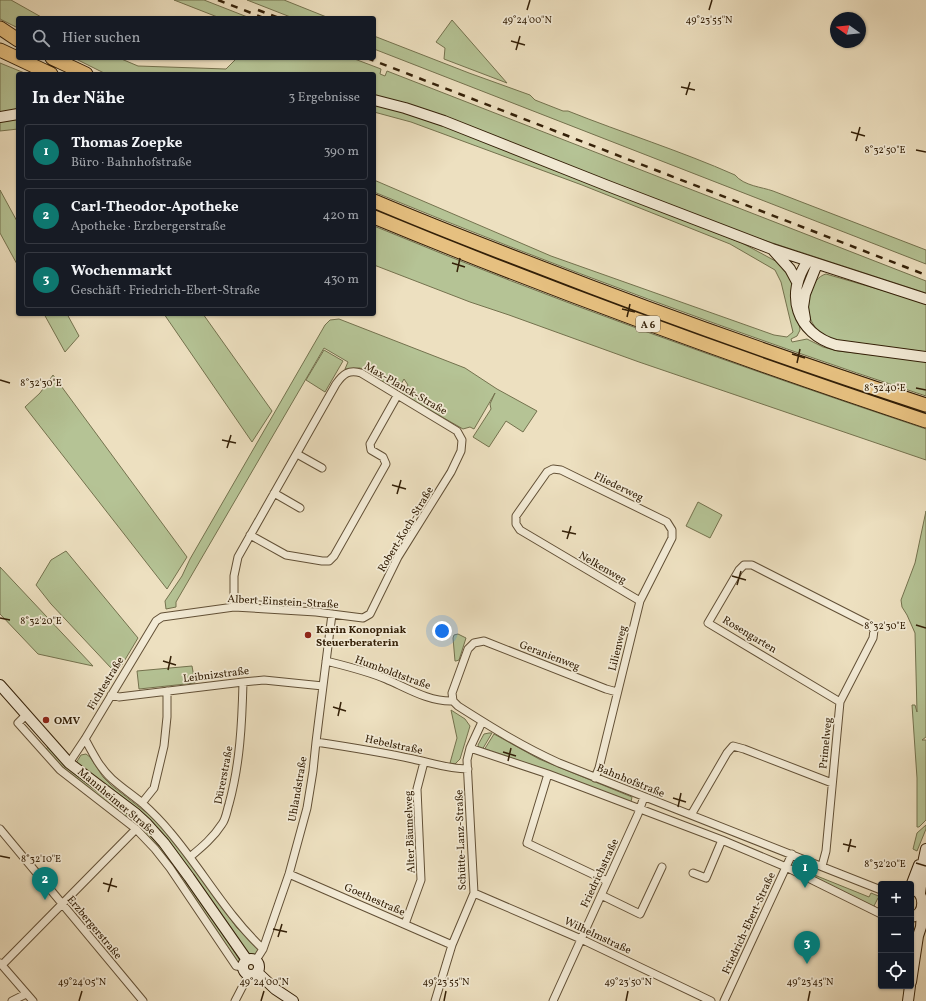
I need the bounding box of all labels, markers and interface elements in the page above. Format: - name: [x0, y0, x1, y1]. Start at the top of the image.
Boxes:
- north arrow: [830, 12, 866, 48]
- text: 49°24'00"N: [502, 13, 552, 27]
- text: 49°23'55"N: [686, 13, 733, 27]
- search box: [16, 16, 376, 60]
- icon: search: [30, 27, 52, 49]
- text: Hier suchen: [62, 28, 140, 49]
- text: In der Nähe: [32, 87, 125, 110]
- text: 3 Ergebnisse: [289, 89, 360, 107]
- text: Thomas Zoepke: [71, 133, 182, 154]
- text: 1: [43, 143, 49, 161]
- text: 390 m: [324, 143, 359, 161]
- text: 8°32'50"E: [865, 143, 905, 157]
- text: Büro · Bahnhofstraße: [71, 154, 192, 172]
- text: Carl-Theodor-Apotheke: [71, 197, 239, 218]
- text: 2: [43, 207, 49, 225]
- text: 420 m: [322, 207, 359, 225]
- text: Apotheke · Erzbergerstraße: [71, 218, 226, 236]
- text: Wochenmarkt: [71, 261, 172, 282]
- text: 3: [43, 271, 49, 289]
- text: 430 m: [323, 271, 359, 289]
- text: Geschäft · Friedrich-Ebert-Straße: [71, 282, 260, 300]
- road number: A 6: [636, 316, 660, 332]
- street label: Max-Planck-Straße: [361, 359, 450, 419]
- text: 8°32'30"E: [20, 376, 62, 390]
- text: 8°32'40"E: [864, 381, 906, 395]
- street label: Fliederweg: [591, 469, 646, 506]
- street label: Robert-Koch-Straße: [375, 484, 438, 575]
- street label: Nelkenweg: [576, 549, 629, 588]
- street label: Albert-Einstein-Straße: [227, 592, 339, 613]
- street label: Rosengarten: [719, 613, 780, 658]
- text: 8°32'20"E: [20, 614, 62, 628]
- text: 8°32'30"E: [864, 619, 906, 633]
- your location: [432, 621, 452, 641]
- place label: Karin Konopniak Steuerberaterin: [316, 623, 407, 651]
- street label: Lilienweg: [606, 624, 631, 673]
- marker: Karin Konopniak Steuerberaterin: [303, 630, 313, 640]
- street label: Geranienweg: [517, 638, 582, 675]
- street label: Humboldtstraße: [352, 653, 433, 694]
- street label: Fichtestraße: [84, 654, 128, 713]
- street label: Leibnizstraße: [182, 664, 250, 687]
- place label: OMV: [54, 714, 81, 729]
- marker: OMV: [41, 715, 51, 725]
- street label: Primelweg: [816, 716, 837, 770]
- street label: Hebelstraße: [364, 732, 424, 759]
- street label: Dürerstraße: [211, 745, 237, 806]
- street label: Uhlandstraße: [285, 755, 312, 823]
- street label: Bahnhofstraße: [594, 761, 667, 802]
- street label: Mannheimer Straße: [74, 765, 158, 839]
- street label: Schütte-Lanz-Straße: [452, 789, 471, 890]
- street label: Alter Bäumelweg: [402, 790, 419, 874]
- street label: Friedrichstraße: [578, 837, 623, 911]
- text: 8°32'10"E: [21, 852, 61, 866]
- pin: 1: [792, 855, 818, 888]
- text: 8°32'20"E: [864, 857, 906, 871]
- pin: 2: [32, 867, 58, 900]
- street label: Friedrich-Ebert-Straße: [719, 870, 780, 977]
- street label: Goethestraße: [342, 880, 407, 920]
- map controls: [878, 881, 914, 989]
- button: +: [878, 881, 914, 917]
- street label: Erzbergerstraße: [63, 893, 125, 963]
- street label: Wilhelmstraße: [561, 914, 633, 958]
- button: −: [878, 917, 914, 953]
- pin: 3: [794, 931, 820, 964]
- button: locate: [878, 953, 914, 989]
- text: 49°24'05"N: [58, 975, 107, 989]
- text: 49°24'00"N: [239, 975, 289, 989]
- text: 49°23'55"N: [423, 975, 470, 989]
- text: 49°23'50"N: [604, 975, 652, 989]
- text: 49°23'45"N: [786, 975, 834, 989]

